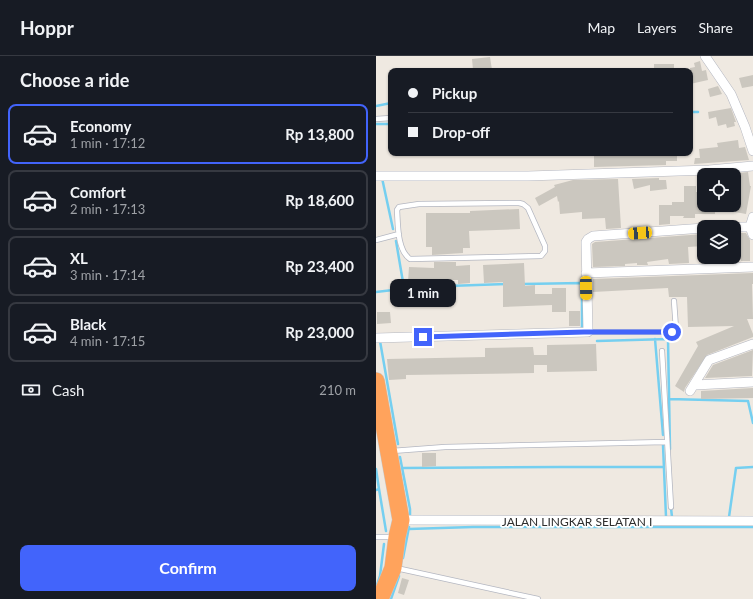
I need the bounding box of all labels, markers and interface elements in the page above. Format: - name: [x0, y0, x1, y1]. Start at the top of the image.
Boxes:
- text: Hoppr: [20, 16, 74, 39]
- text: Map: [587, 19, 615, 36]
- text: Layers: [637, 19, 677, 36]
- text: Share: [699, 19, 733, 36]
- text: Choose a ride: [20, 69, 129, 91]
- text: Pickup: [432, 84, 477, 102]
- icon: car: [22, 116, 58, 152]
- text: Economy: [70, 117, 131, 135]
- text: Drop-off: [432, 123, 490, 141]
- text: Rp 13,800: [285, 125, 354, 143]
- text: 1 min · 17:12: [70, 135, 145, 151]
- map controls: [697, 168, 741, 264]
- button: locate: [697, 168, 741, 212]
- icon: car: [22, 182, 58, 218]
- text: Comfort: [70, 183, 126, 201]
- text: Rp 18,600: [285, 191, 354, 209]
- text: 2 min · 17:13: [70, 201, 145, 217]
- button: layers: [697, 220, 741, 264]
- car: [628, 226, 652, 240]
- icon: car: [22, 248, 58, 284]
- text: XL: [70, 249, 88, 267]
- text: Rp 23,400: [285, 257, 354, 275]
- text: 3 min · 17:14: [70, 267, 145, 283]
- car: [580, 276, 592, 300]
- callout: 1 min: [390, 279, 456, 307]
- text: 1 min: [407, 285, 439, 301]
- icon: car: [22, 314, 58, 350]
- text: Black: [70, 315, 106, 333]
- text: Rp 23,000: [285, 323, 354, 341]
- route start: [663, 323, 681, 341]
- route end: [414, 328, 432, 346]
- text: 4 min · 17:15: [70, 333, 145, 349]
- icon: cash: [20, 379, 42, 401]
- text: Cash: [52, 381, 84, 399]
- text: 210 m: [319, 382, 356, 398]
- street label: JALAN LINGKAR SELATAN I: [502, 514, 652, 529]
- button: Confirm: [20, 545, 356, 591]

